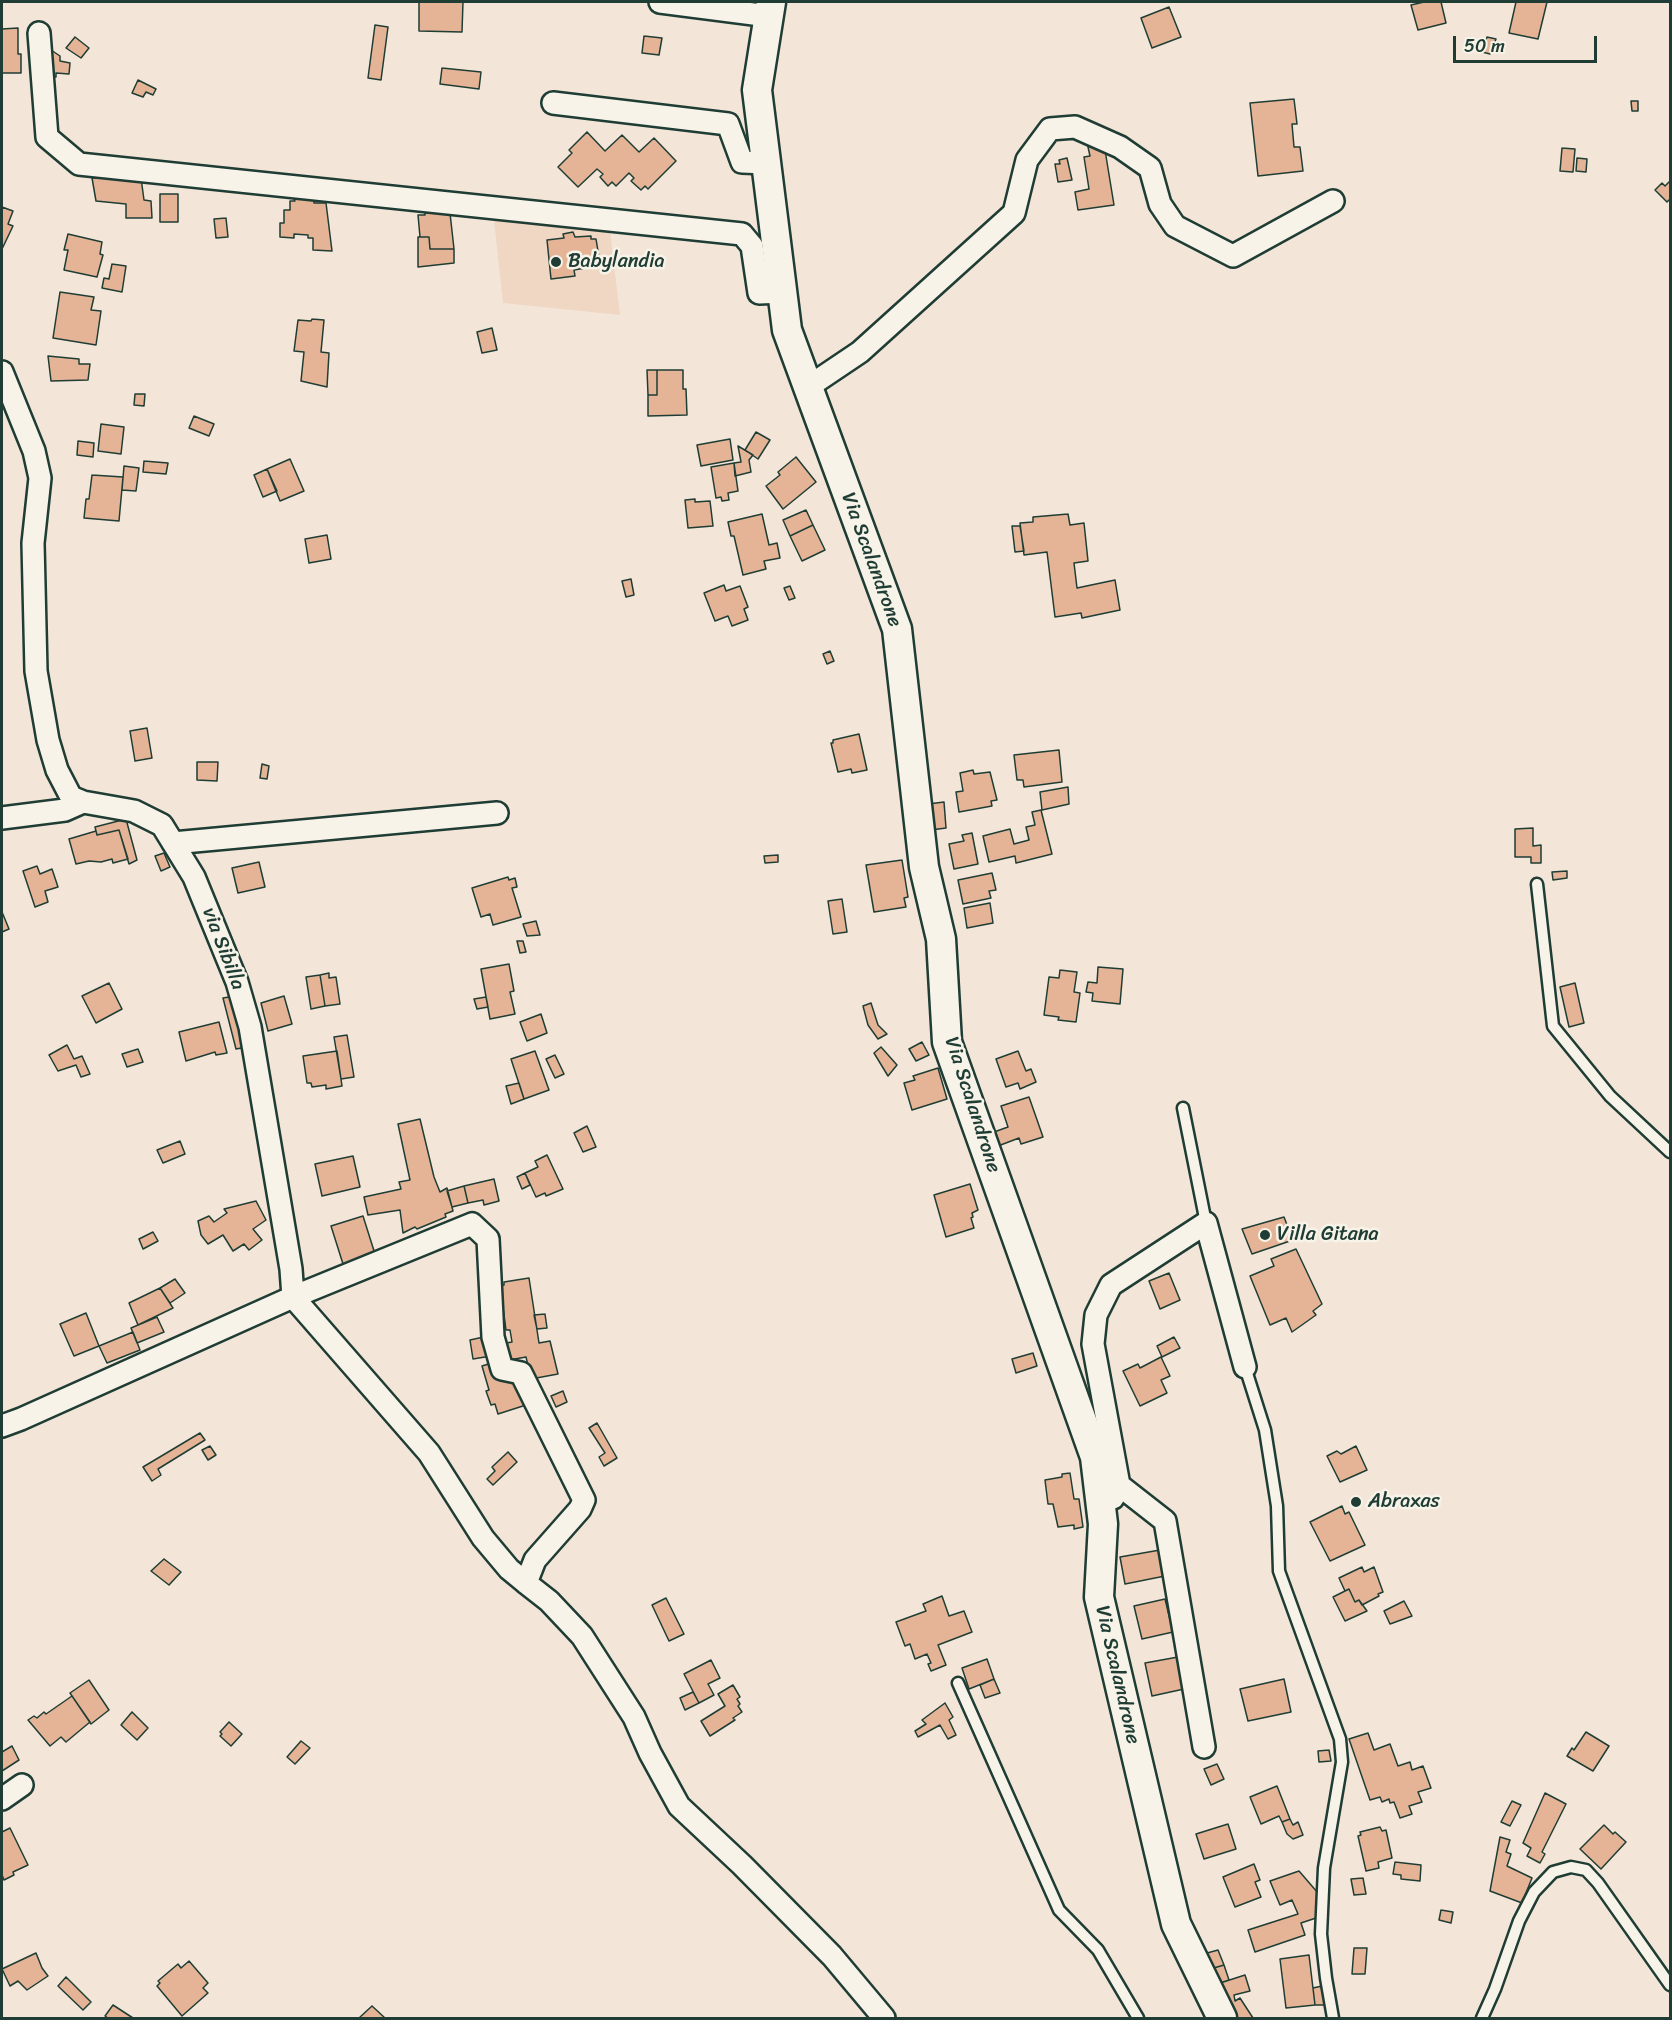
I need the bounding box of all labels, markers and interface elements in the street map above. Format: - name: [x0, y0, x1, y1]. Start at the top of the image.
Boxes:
- scale bar: [1456, 24, 1600, 62]
- text: 50 m: [1464, 30, 1505, 62]
- place label: Babylandia: [568, 250, 665, 274]
- marker: Babylandia: [549, 255, 563, 269]
- street label: Via Scalandrone: [836, 489, 906, 631]
- street label: via Sibilla: [196, 905, 250, 993]
- street label: Via Scalandrone: [939, 1034, 1005, 1176]
- place label: Villa Gitana: [1277, 1223, 1379, 1247]
- marker: Villa Gitana: [1258, 1228, 1272, 1242]
- place label: Abraxas: [1368, 1490, 1440, 1514]
- marker: Abraxas: [1349, 1495, 1363, 1509]
- street label: Via Scalandrone: [1089, 1603, 1145, 1747]

